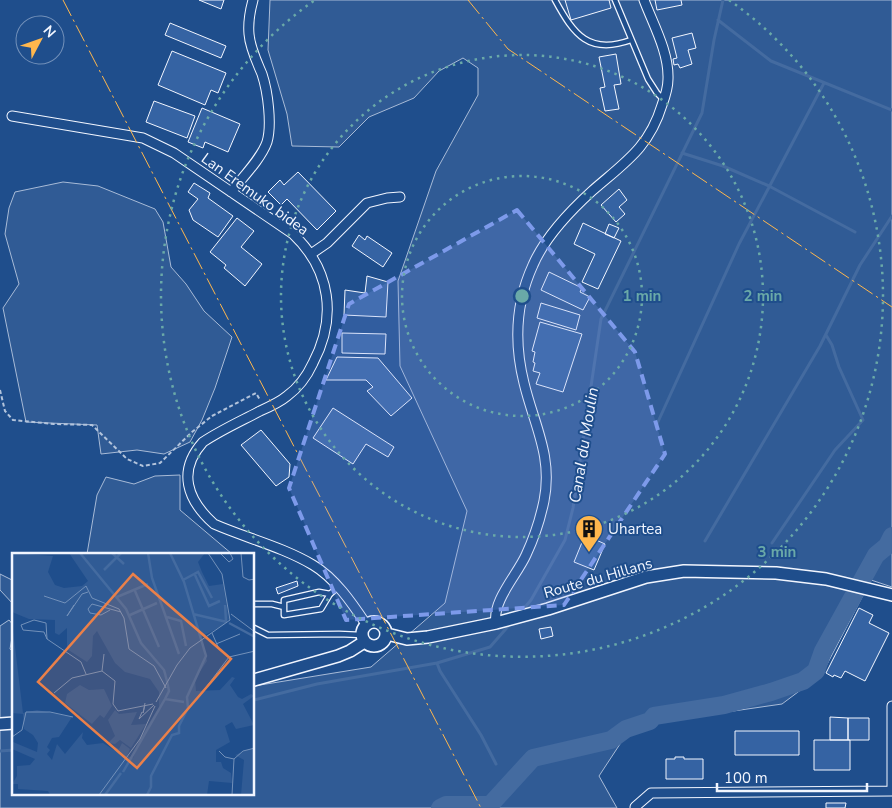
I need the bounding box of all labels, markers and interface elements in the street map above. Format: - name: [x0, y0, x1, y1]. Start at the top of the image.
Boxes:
- north arrow: [15, 15, 65, 65]
- text: N: [39, 22, 60, 42]
- street label: Lan Eremuko bidea: [197, 148, 313, 240]
- text: 1 min: [623, 286, 661, 306]
- text: 2 min: [744, 286, 782, 306]
- centre of rings: [513, 287, 531, 305]
- water label: Canal du Moulin: [564, 386, 604, 505]
- building icon: Uhartea: [574, 514, 604, 553]
- place label: Uhartea: [608, 519, 662, 539]
- text: 3 min: [758, 542, 796, 562]
- inset map: [12, 553, 255, 796]
- street label: Route du Hillans: [541, 553, 655, 603]
- scale bar: [717, 760, 867, 792]
- text: 100 m: [724, 768, 768, 788]

